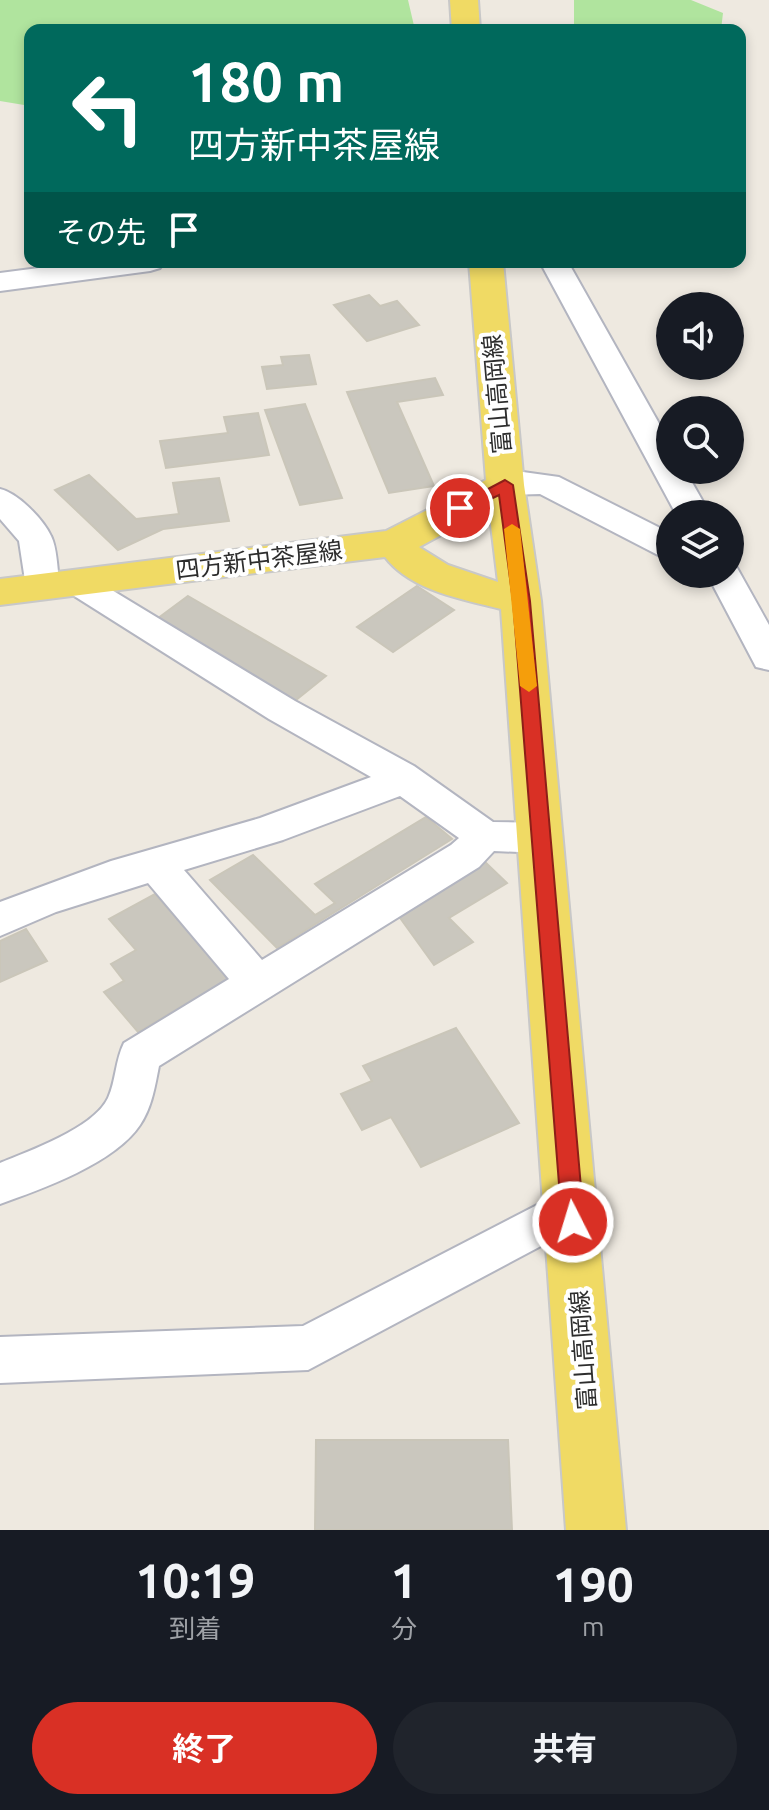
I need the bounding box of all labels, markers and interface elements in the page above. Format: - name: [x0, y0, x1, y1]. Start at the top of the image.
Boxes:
- text: 180 m: [188, 50, 344, 113]
- icon: left: [56, 56, 160, 160]
- text: 四方新中茶屋線: [188, 124, 440, 165]
- icon: arrive: [162, 208, 206, 252]
- text: その先: [56, 215, 146, 249]
- map controls: [656, 292, 744, 588]
- button: sound: [656, 292, 744, 380]
- street label: 富山高岡線: [478, 333, 516, 455]
- button: search: [656, 396, 744, 484]
- pin: [426, 474, 494, 542]
- icon: arrive: [438, 486, 482, 530]
- button: layers: [656, 500, 744, 588]
- street label: 四方新中茶屋線: [174, 536, 344, 584]
- position arrow: [531, 1180, 615, 1264]
- street label: 富山高岡線: [565, 1289, 601, 1411]
- text: 10:19: [135, 1553, 255, 1607]
- text: 1: [390, 1553, 417, 1607]
- text: 190: [553, 1557, 634, 1611]
- text: m: [582, 1612, 604, 1641]
- text: 到着: [169, 1614, 221, 1643]
- text: 分: [391, 1614, 417, 1643]
- button: 終了: [32, 1702, 377, 1794]
- button: 共有: [393, 1702, 737, 1794]

